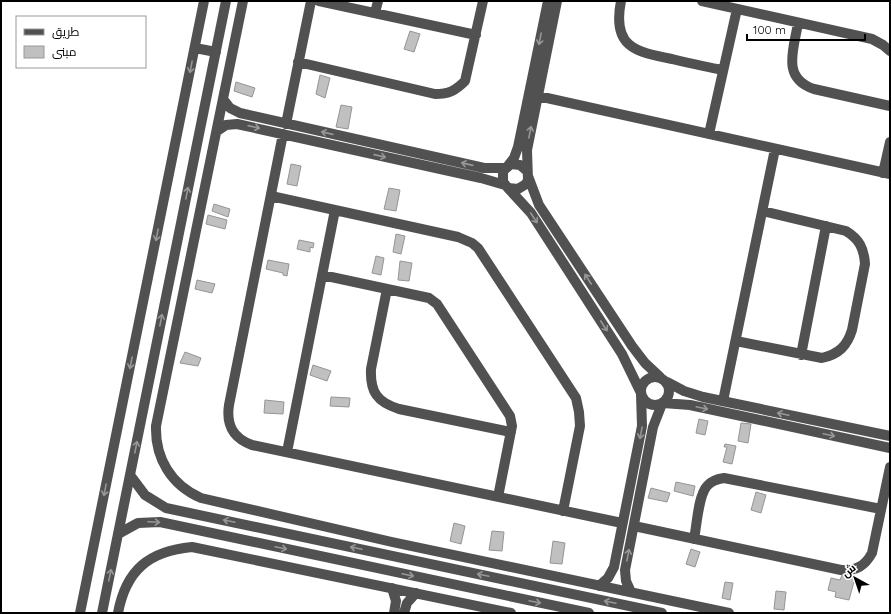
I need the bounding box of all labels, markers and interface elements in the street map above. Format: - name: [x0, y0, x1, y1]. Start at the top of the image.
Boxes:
- legend: [16, 16, 146, 68]
- scale bar: [747, 16, 865, 42]
- text: 100 m: [753, 22, 786, 37]
- text: طريق: [52, 24, 80, 39]
- one-way arrow: [535, 32, 543, 45]
- text: مبنى: [52, 44, 77, 59]
- one-way arrow: [187, 60, 195, 73]
- one-way arrow: [247, 124, 260, 132]
- one-way arrow: [527, 126, 535, 139]
- one-way arrow: [321, 128, 334, 136]
- one-way arrow: [374, 152, 387, 160]
- one-way arrow: [461, 160, 474, 168]
- one-way arrow: [184, 186, 192, 199]
- one-way arrow: [529, 212, 538, 223]
- one-way arrow: [153, 228, 161, 241]
- one-way arrow: [584, 274, 592, 285]
- one-way arrow: [158, 314, 166, 327]
- one-way arrow: [600, 321, 609, 332]
- one-way arrow: [127, 356, 135, 369]
- one-way arrow: [695, 404, 708, 412]
- one-way arrow: [777, 409, 790, 417]
- one-way arrow: [636, 426, 644, 439]
- one-way arrow: [822, 431, 835, 439]
- one-way arrow: [132, 441, 140, 454]
- one-way arrow: [101, 483, 109, 496]
- one-way arrow: [223, 517, 236, 525]
- one-way arrow: [147, 518, 160, 525]
- one-way arrow: [274, 544, 287, 552]
- one-way arrow: [350, 544, 363, 552]
- one-way arrow: [624, 548, 632, 561]
- north arrow: [835, 558, 875, 598]
- text: ش: [839, 560, 858, 580]
- one-way arrow: [106, 569, 114, 582]
- one-way arrow: [401, 571, 414, 579]
- one-way arrow: [477, 571, 490, 579]
- one-way arrow: [529, 598, 542, 606]
- one-way arrow: [604, 598, 617, 606]

